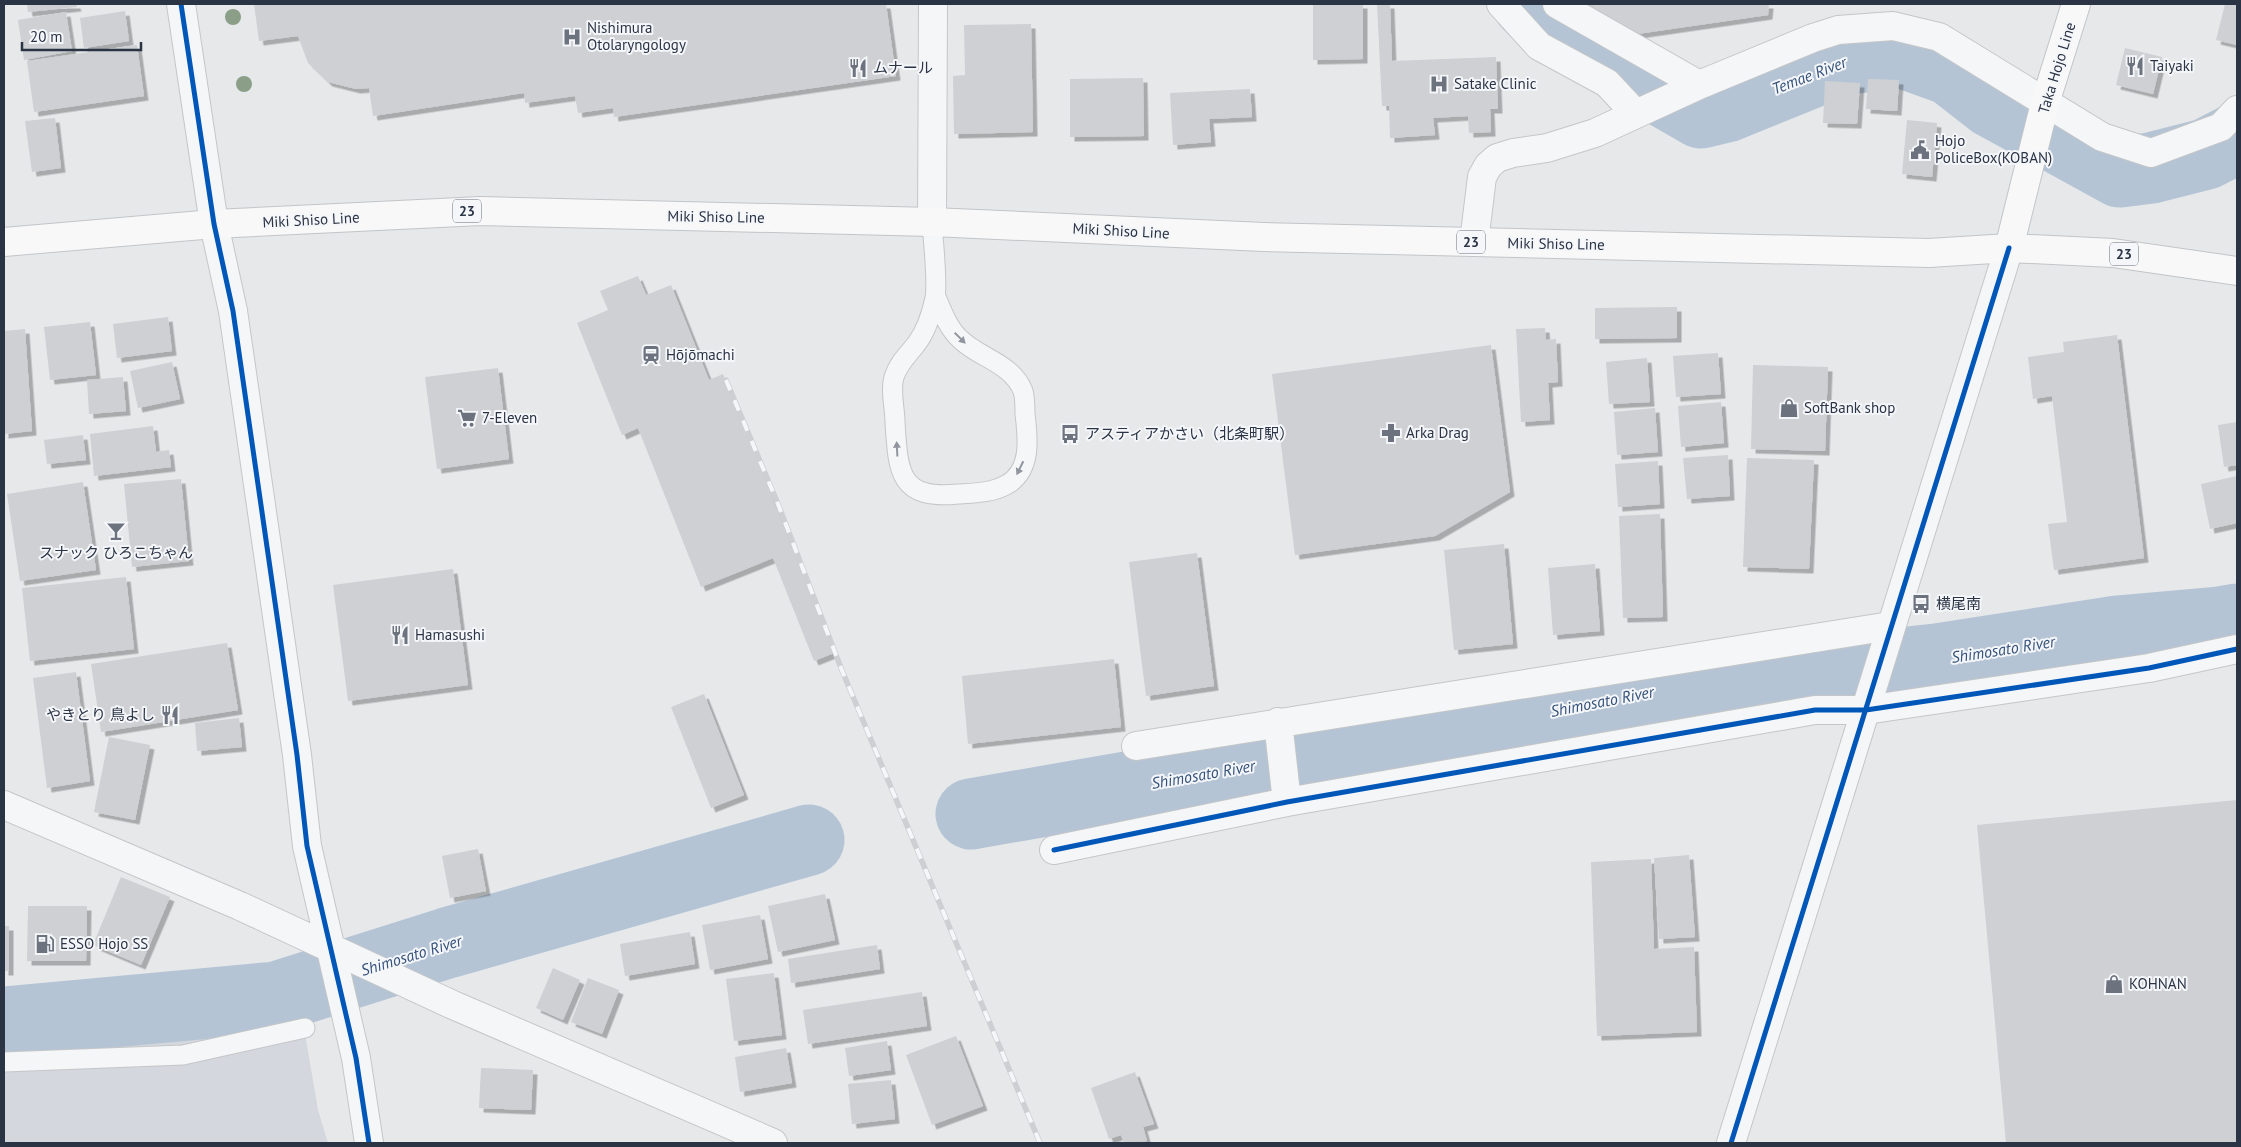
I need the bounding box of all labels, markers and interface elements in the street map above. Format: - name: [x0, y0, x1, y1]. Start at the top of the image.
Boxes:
- place label: Nishimura Otolaryngology: [587, 18, 686, 54]
- scale bar: [22, 20, 141, 52]
- street label: Taka Hojo Line: [2034, 20, 2079, 116]
- hospital icon: Nishimura Otolaryngology: [561, 26, 583, 48]
- text: 20 m: [30, 27, 63, 46]
- water label: Temae River: [1769, 51, 1851, 98]
- restaurant icon: Taiyaki: [2124, 55, 2146, 77]
- place label: Taiyaki: [2150, 56, 2194, 75]
- restaurant icon: ムナール: [847, 57, 869, 79]
- place label: ムナール: [873, 58, 933, 77]
- hospital icon: Satake Clinic: [1428, 73, 1450, 95]
- place label: Satake Clinic: [1454, 74, 1537, 93]
- place label: Hojo PoliceBox(KOBAN): [1935, 131, 2052, 167]
- public building icon: Hojo PoliceBox(KOBAN): [1909, 139, 1931, 161]
- road number: 23: [453, 200, 481, 222]
- street label: Miki Shiso Line: [667, 206, 765, 227]
- street label: Miki Shiso Line: [262, 207, 360, 232]
- street label: Miki Shiso Line: [1072, 218, 1170, 243]
- road number: 23: [1457, 230, 1485, 253]
- street label: Miki Shiso Line: [1507, 233, 1605, 254]
- road number: 23: [2110, 242, 2138, 266]
- one-way arrow: [954, 332, 966, 344]
- station icon: Hōjōmachi: [640, 344, 662, 366]
- place label: Hōjōmachi: [666, 345, 735, 364]
- shop icon: SoftBank shop: [1778, 397, 1800, 419]
- place label: SoftBank shop: [1804, 398, 1895, 417]
- supermarket icon: 7-Eleven: [456, 407, 478, 429]
- place label: 7-Eleven: [482, 408, 537, 427]
- pharmacy icon: Arka Drag: [1380, 422, 1402, 444]
- bus stop icon: アスティアかさい（北条町駅）: [1059, 423, 1081, 445]
- place label: Arka Drag: [1406, 423, 1469, 442]
- place label: アスティアかさい（北条町駅）: [1085, 424, 1294, 443]
- one-way arrow: [892, 441, 900, 457]
- one-way arrow: [1016, 461, 1024, 475]
- bar icon: スナック ひろこちゃん: [105, 520, 127, 542]
- place label: スナック ひろこちゃん: [39, 543, 193, 562]
- bus stop icon: 横尾南: [1910, 593, 1932, 615]
- place label: 横尾南: [1936, 594, 1981, 613]
- restaurant icon: Hamasushi: [389, 624, 411, 646]
- place label: Hamasushi: [415, 625, 485, 644]
- water label: Shimosato River: [1950, 631, 2058, 667]
- water label: Shimosato River: [1549, 681, 1657, 721]
- restaurant icon: やきとり 鳥よし: [159, 704, 181, 726]
- place label: やきとり 鳥よし: [46, 705, 155, 724]
- water label: Shimosato River: [1150, 755, 1258, 793]
- water label: Shimosato River: [358, 930, 466, 980]
- fuel station icon: ESSO Hojo SS: [34, 933, 56, 955]
- place label: ESSO Hojo SS: [60, 934, 148, 953]
- shop icon: KOHNAN: [2103, 973, 2125, 995]
- place label: KOHNAN: [2129, 974, 2187, 993]

